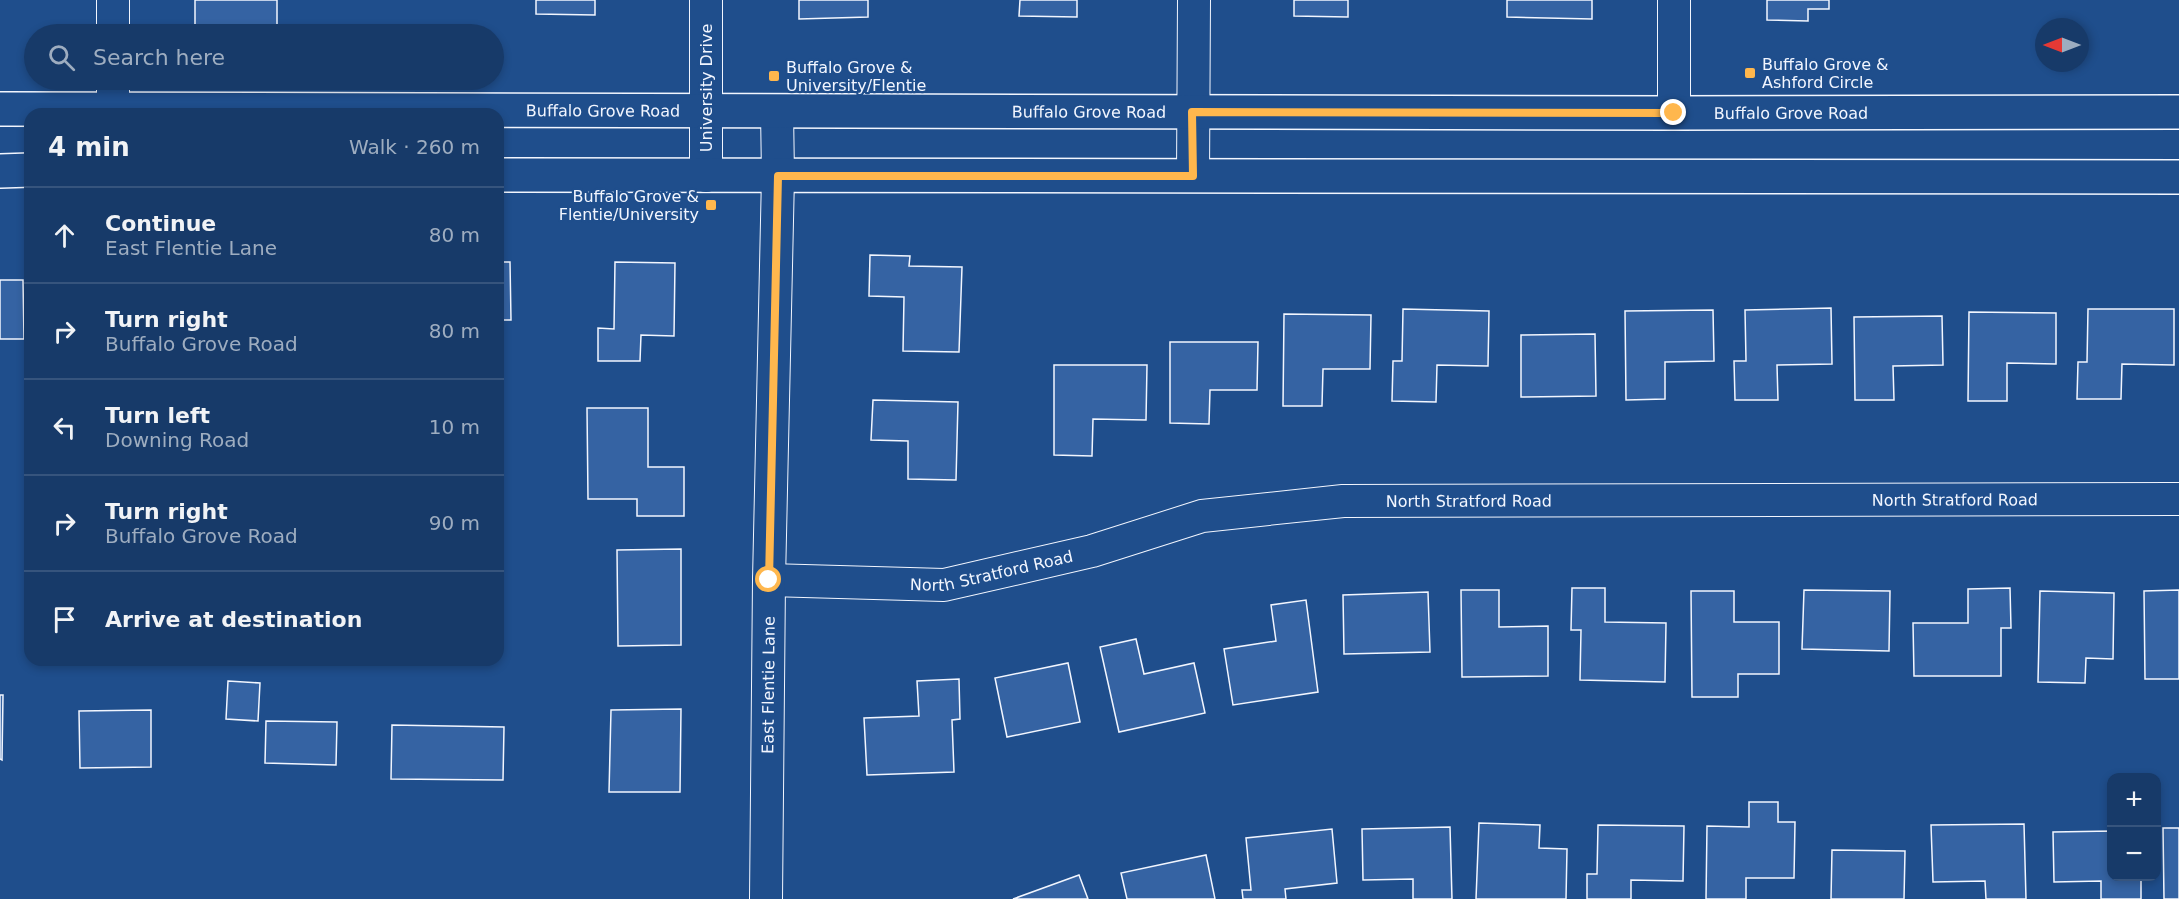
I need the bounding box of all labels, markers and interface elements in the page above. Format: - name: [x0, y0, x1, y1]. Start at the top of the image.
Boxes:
- north arrow: [2035, 18, 2089, 72]
- search box: [24, 24, 504, 90]
- street label: University Drive: [697, 24, 716, 152]
- icon: search: [45, 41, 78, 74]
- text: Search here: [93, 45, 225, 70]
- place label: Buffalo Grove & Ashford Circle: [1762, 55, 1889, 92]
- place label: Buffalo Grove & University/Flentie: [786, 58, 926, 95]
- marker: Buffalo Grove & Ashford Circle: [1743, 66, 1757, 80]
- marker: Buffalo Grove & University/Flentie: [767, 69, 781, 83]
- route end: [1660, 99, 1686, 125]
- street label: Buffalo Grove Road: [526, 101, 680, 120]
- street label: Buffalo Grove Road: [1012, 102, 1166, 121]
- street label: Buffalo Grove Road: [1714, 103, 1868, 122]
- text: 4 min: [48, 132, 130, 162]
- text: Walk · 260 m: [349, 135, 480, 159]
- place label: Buffalo Grove & Flentie/University: [559, 187, 699, 224]
- marker: Buffalo Grove & Flentie/University: [704, 198, 718, 212]
- text: Continue: [105, 211, 216, 236]
- icon: ahead: [48, 219, 81, 252]
- text: 80 m: [429, 223, 480, 247]
- text: East Flentie Lane: [105, 236, 277, 260]
- text: Turn right: [105, 307, 228, 332]
- icon: right: [48, 315, 81, 348]
- text: 80 m: [429, 319, 480, 343]
- text: Buffalo Grove Road: [105, 332, 298, 356]
- text: Turn left: [105, 403, 210, 428]
- icon: left: [48, 411, 81, 444]
- text: 10 m: [429, 415, 480, 439]
- text: Downing Road: [105, 428, 249, 452]
- street label: North Stratford Road: [1872, 490, 2038, 509]
- street label: North Stratford Road: [1386, 491, 1552, 510]
- text: Turn right: [105, 499, 228, 524]
- icon: right: [48, 507, 81, 540]
- text: 90 m: [429, 511, 480, 535]
- text: Buffalo Grove Road: [105, 524, 298, 548]
- street label: North Stratford Road: [910, 546, 1075, 595]
- route start: [755, 566, 781, 592]
- icon: arrive: [48, 603, 81, 636]
- text: Arrive at destination: [105, 607, 362, 632]
- street label: East Flentie Lane: [758, 616, 778, 754]
- map controls: [2107, 773, 2161, 881]
- button: +: [2107, 773, 2161, 827]
- button: −: [2107, 827, 2161, 881]

